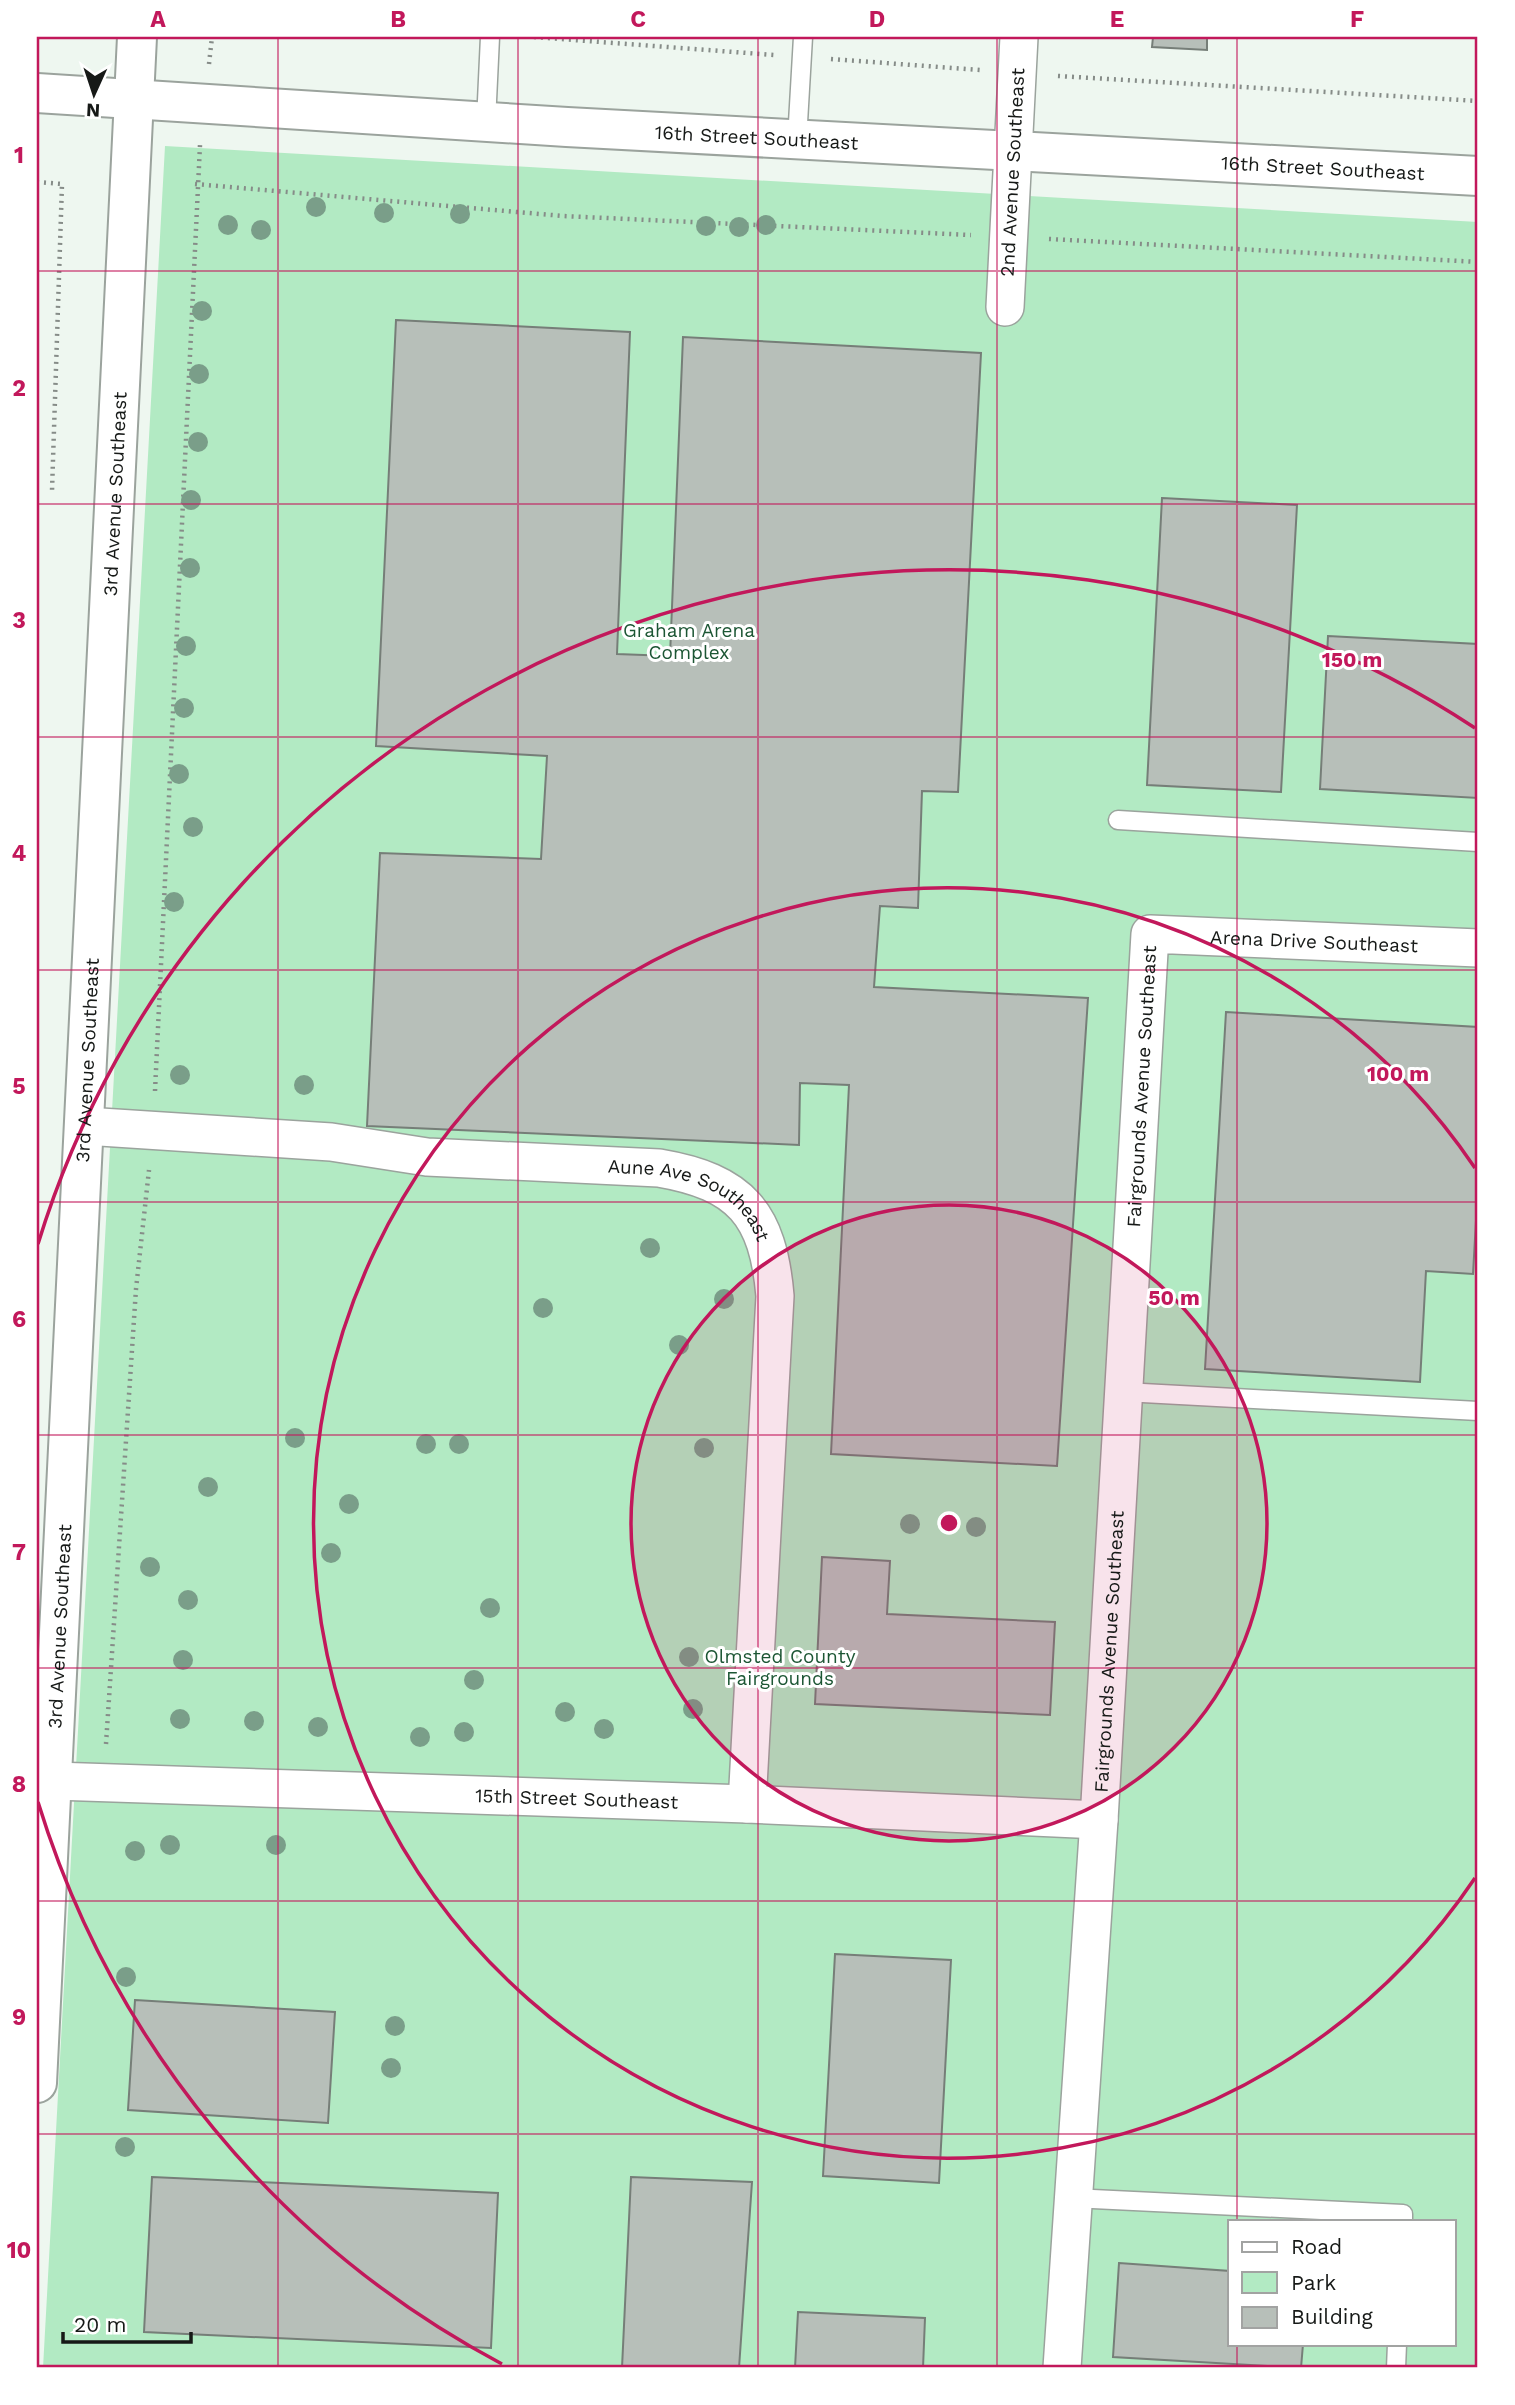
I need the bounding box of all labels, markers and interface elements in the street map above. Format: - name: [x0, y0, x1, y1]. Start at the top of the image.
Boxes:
- text: A: [150, 6, 166, 33]
- text: B: [390, 6, 406, 33]
- text: C: [630, 6, 646, 33]
- text: D: [869, 6, 885, 33]
- text: E: [1110, 6, 1124, 33]
- text: F: [1350, 6, 1364, 33]
- north arrow: [60, 60, 130, 130]
- street label: 2nd Avenue Southeast: [996, 67, 1029, 277]
- text: N: [85, 99, 101, 122]
- street label: 16th Street Southeast: [654, 121, 859, 155]
- text: 1: [14, 142, 24, 169]
- street label: 16th Street Southeast: [1220, 151, 1425, 185]
- text: 2: [12, 375, 26, 402]
- street label: 3rd Avenue Southeast: [99, 391, 132, 597]
- text: 3: [12, 607, 26, 634]
- park label: Graham Arena Complex: [623, 619, 755, 664]
- text: 150 m: [1322, 647, 1382, 672]
- text: 4: [12, 840, 27, 867]
- street label: Arena Drive Southeast: [1210, 926, 1419, 957]
- street label: Fairgrounds Avenue Southeast: [1122, 945, 1161, 1228]
- street label: 3rd Avenue Southeast: [71, 957, 104, 1163]
- text: 100 m: [1367, 1061, 1429, 1086]
- text: 5: [12, 1073, 26, 1100]
- street label: Aune Ave Southeast: [607, 1155, 775, 1245]
- text: 50 m: [1148, 1285, 1200, 1310]
- text: 6: [12, 1306, 26, 1333]
- street label: Fairgrounds Avenue Southeast: [1090, 1510, 1129, 1793]
- centre of rings: [937, 1511, 961, 1535]
- street label: 3rd Avenue Southeast: [43, 1524, 76, 1729]
- text: 7: [12, 1539, 26, 1566]
- park label: Olmsted County Fairgrounds: [704, 1645, 856, 1690]
- text: 8: [12, 1771, 26, 1798]
- street label: 15th Street Southeast: [475, 1784, 679, 1814]
- text: 9: [12, 2004, 26, 2031]
- legend: [1228, 2220, 1456, 2346]
- text: Road: [1291, 2234, 1342, 2259]
- text: 10: [7, 2237, 31, 2264]
- text: Park: [1291, 2270, 1336, 2295]
- scale bar: [63, 2300, 191, 2344]
- text: Building: [1291, 2304, 1373, 2329]
- text: 20 m: [74, 2312, 126, 2337]

